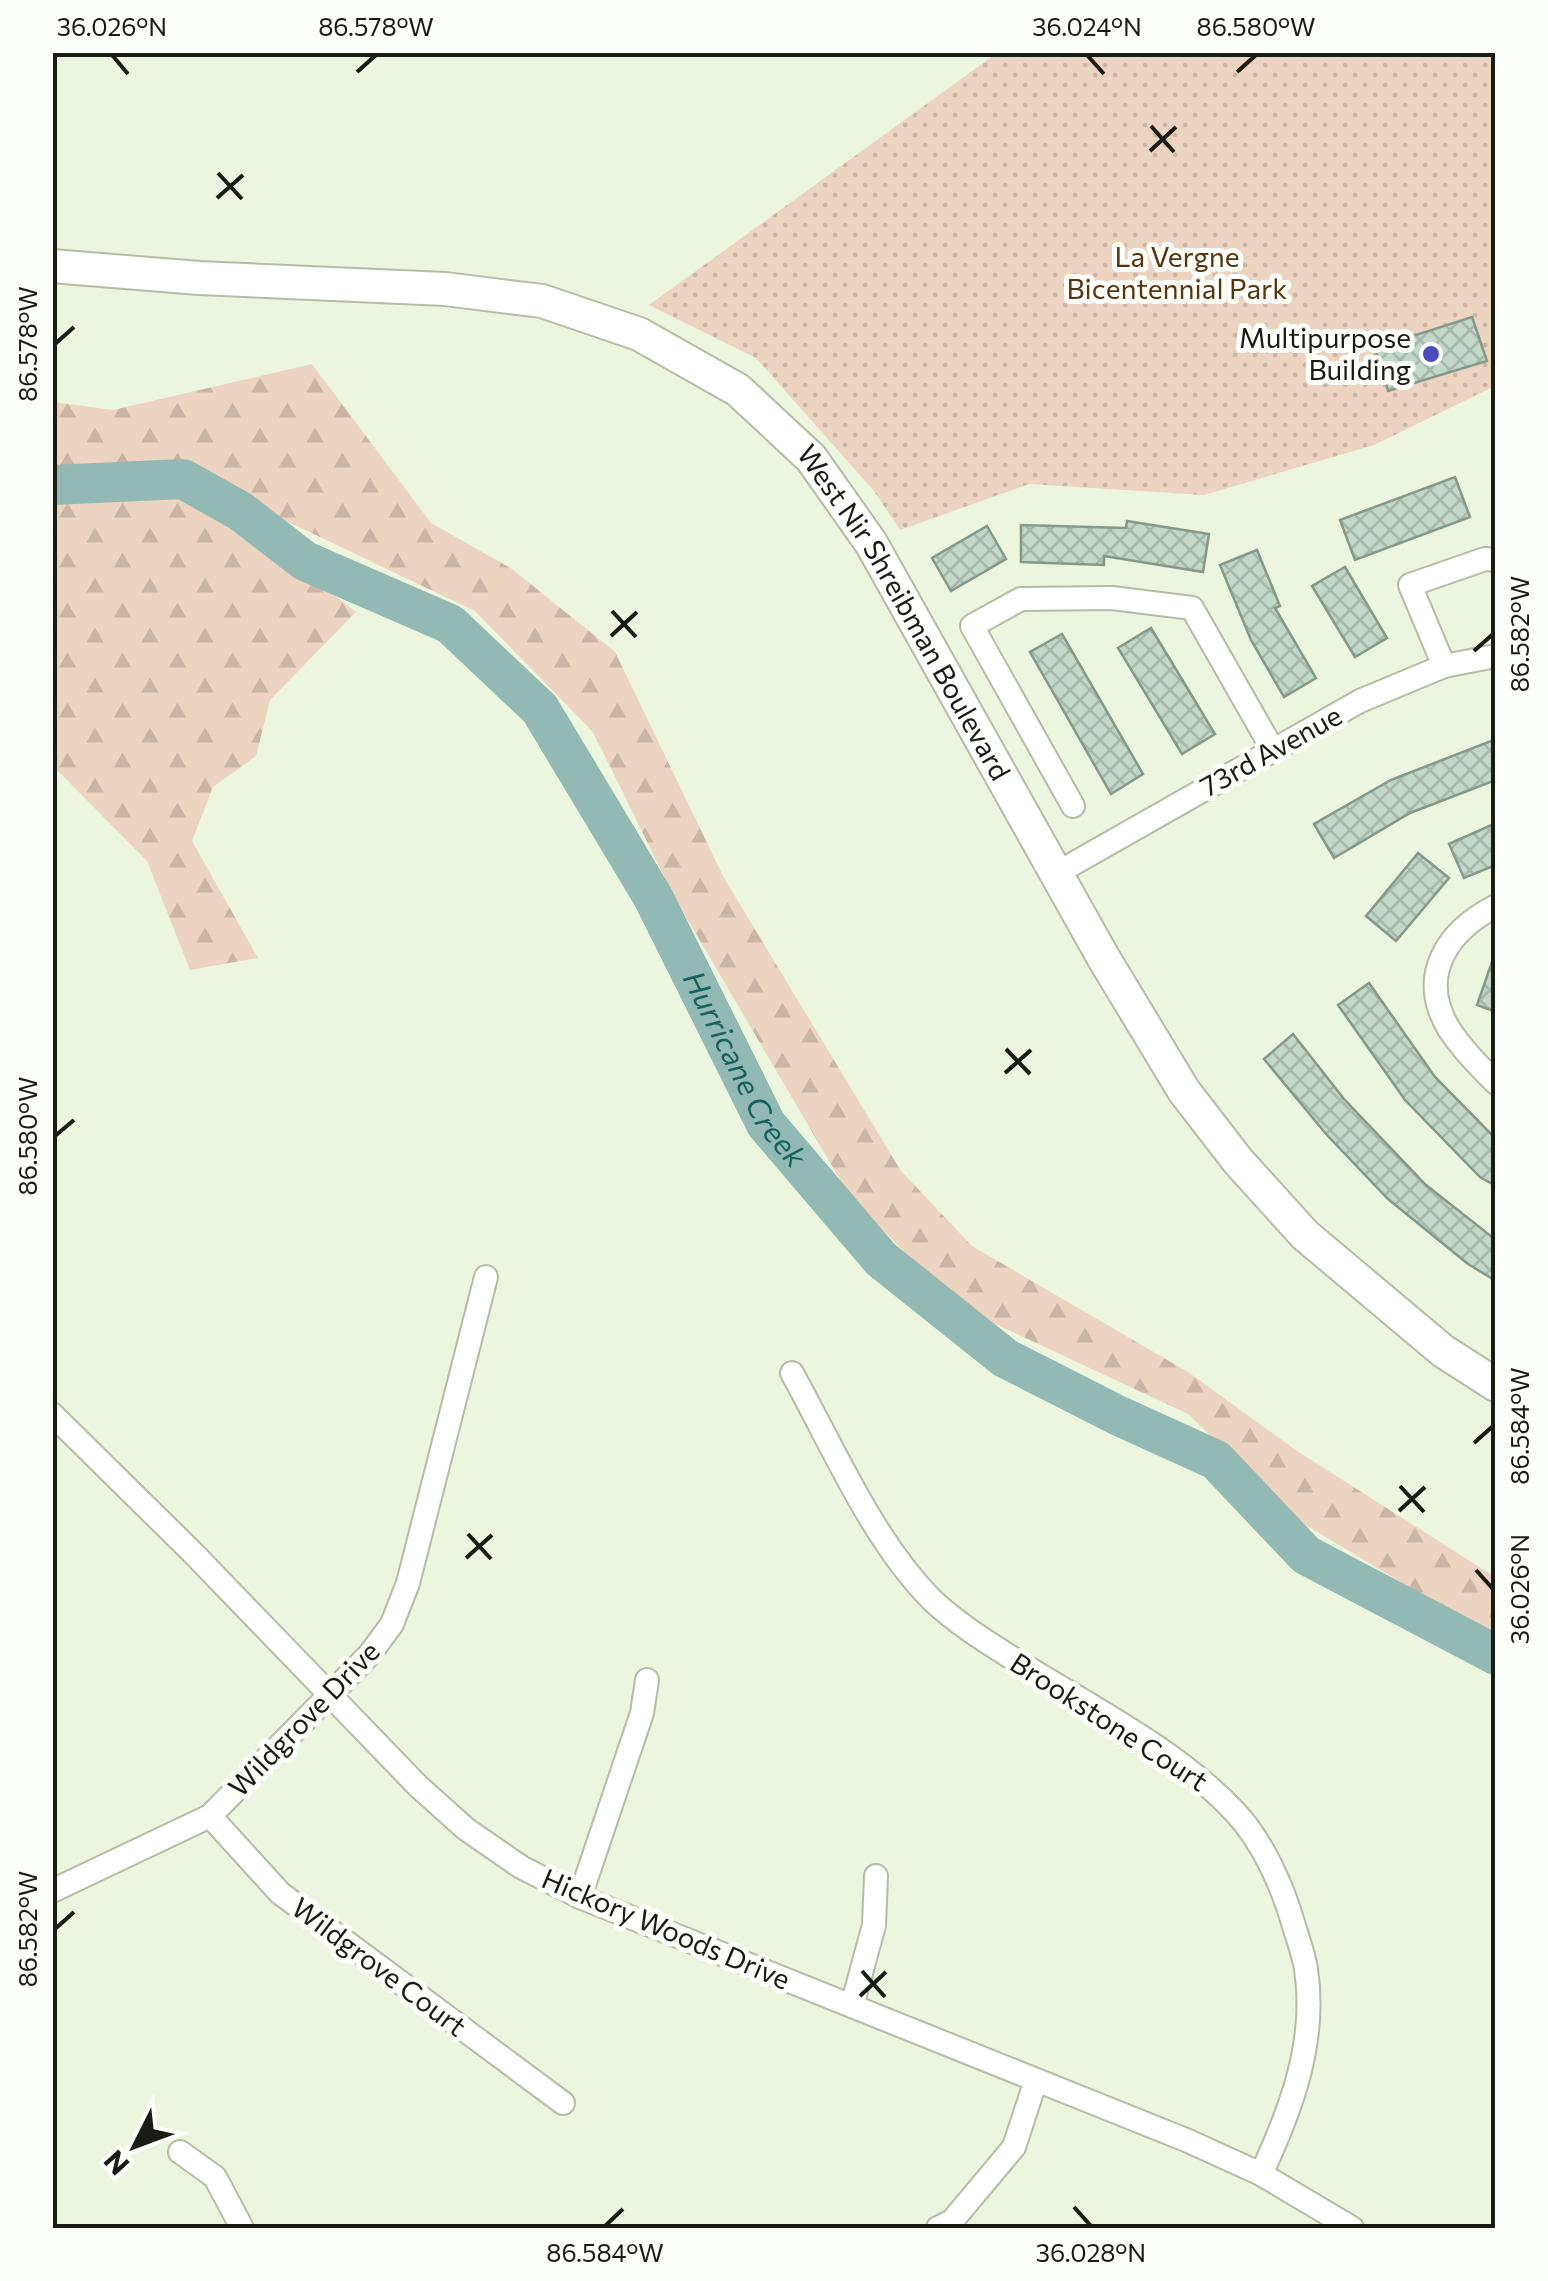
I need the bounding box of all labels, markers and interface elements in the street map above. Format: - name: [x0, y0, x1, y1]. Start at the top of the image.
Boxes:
- text: 36.026°N: [57, 11, 167, 41]
- text: 86.578°W: [318, 11, 434, 41]
- text: 36.024°N: [1032, 11, 1142, 41]
- text: 86.580°W: [1197, 11, 1315, 41]
- park label: La Vergne Bicentennial Park: [1067, 239, 1287, 305]
- text: 86.578°W: [12, 286, 42, 402]
- place label: Multipurpose Building: [1239, 320, 1411, 386]
- marker: Multipurpose Building: [1420, 343, 1442, 365]
- street label: West Nir Shreibman Boulevard: [791, 438, 1018, 786]
- text: 86.582°W: [1504, 576, 1534, 692]
- street label: 73rd Avenue: [1194, 697, 1347, 803]
- water label: Hurricane Creek: [677, 964, 816, 1174]
- text: 86.580°W: [12, 1077, 42, 1195]
- text: 86.584°W: [1504, 1367, 1534, 1485]
- text: 36.026°N: [1504, 1534, 1534, 1644]
- street label: Wildgrove Drive: [221, 1634, 386, 1803]
- street label: Brookstone Court: [1004, 1645, 1215, 1798]
- street label: Hickory Woods Drive: [537, 1860, 796, 1996]
- text: 86.582°W: [12, 1871, 42, 1987]
- street label: Wildgrove Court: [286, 1890, 473, 2043]
- north arrow: [85, 2096, 185, 2196]
- text: N: [96, 2144, 135, 2183]
- text: 86.584°W: [546, 2237, 664, 2267]
- text: 36.028°N: [1036, 2237, 1146, 2267]

